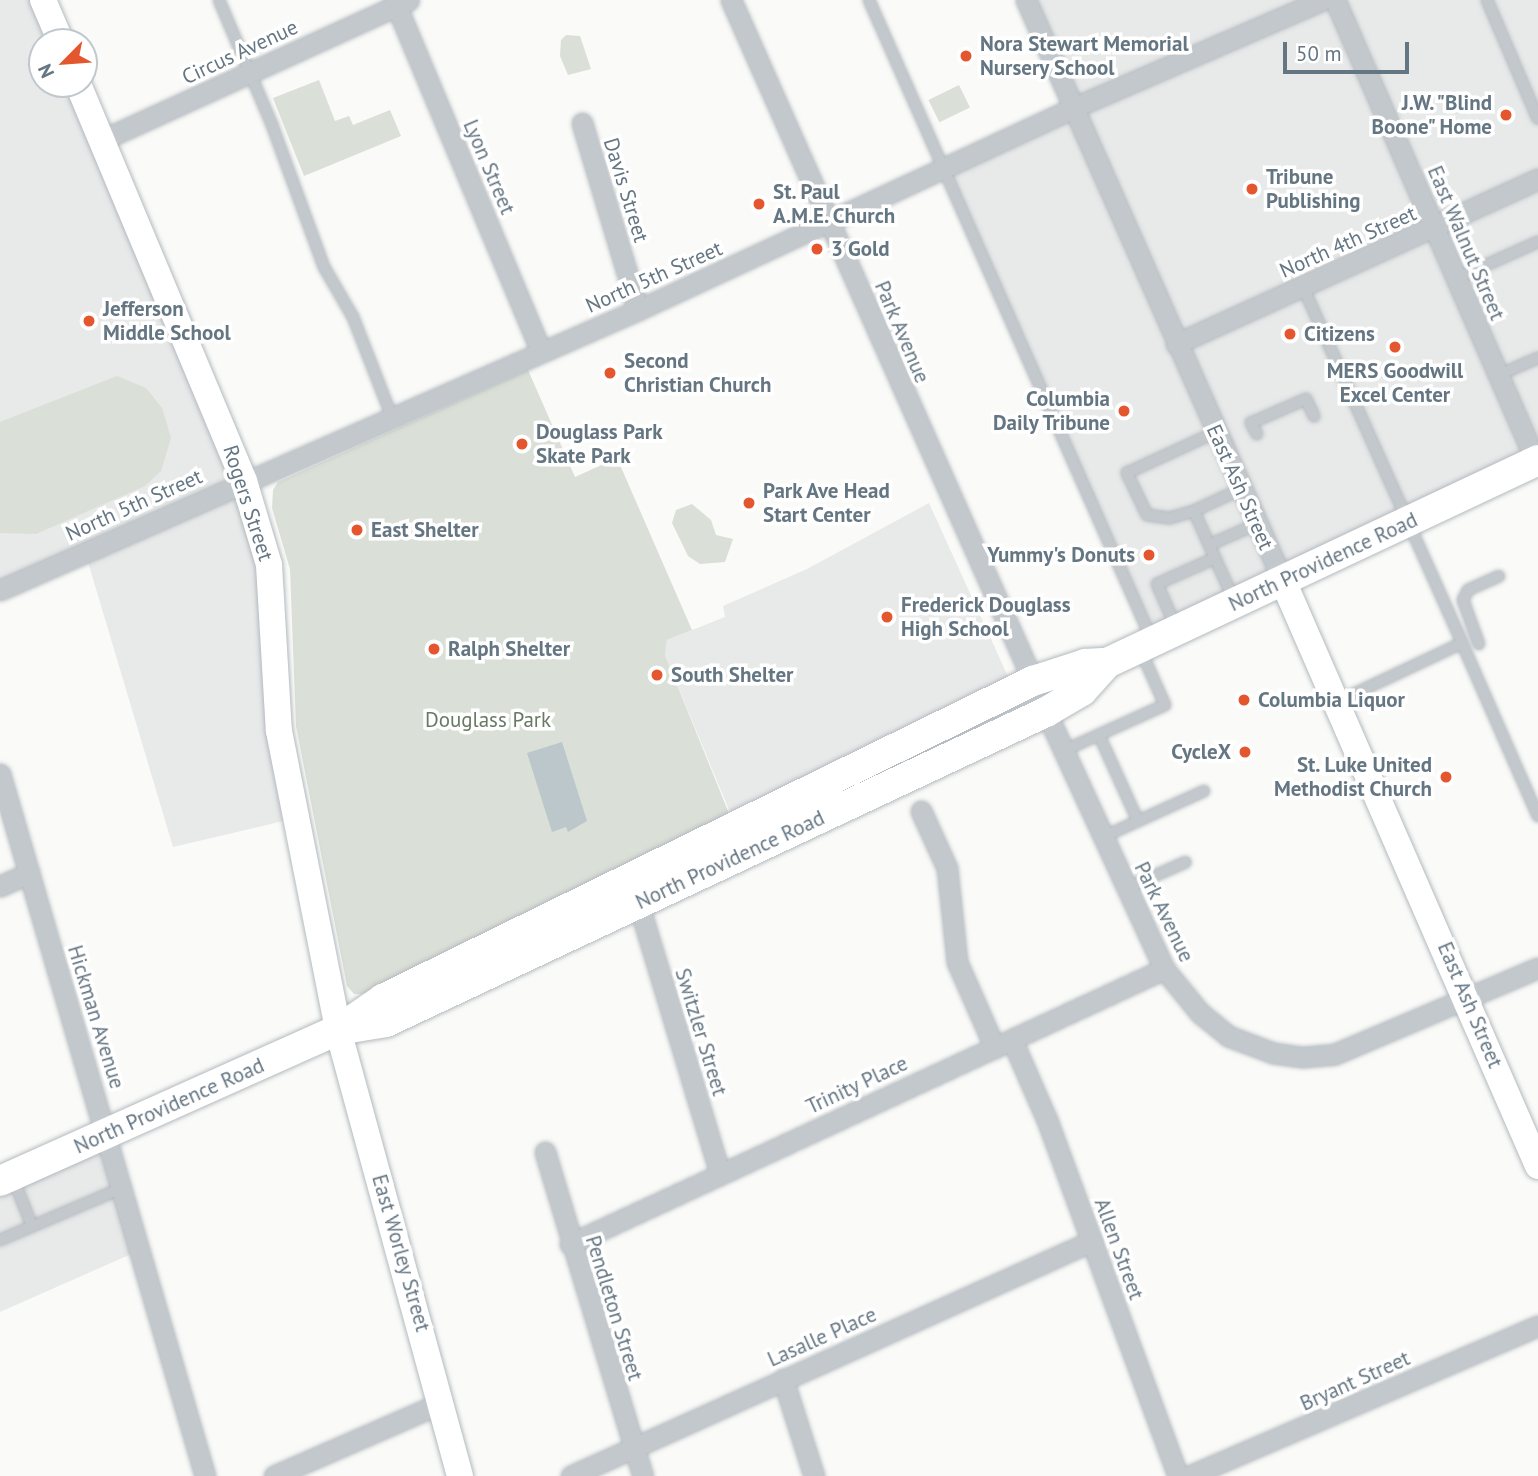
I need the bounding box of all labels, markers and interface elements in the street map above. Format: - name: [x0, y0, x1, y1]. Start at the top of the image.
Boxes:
- street label: Circus Avenue: [178, 14, 302, 90]
- north arrow: [28, 28, 98, 98]
- scale bar: [1286, 28, 1412, 72]
- place label: Nora Stewart Memorial Nursery School: [980, 31, 1189, 81]
- text: 50 m: [1296, 40, 1342, 67]
- marker: Nora Stewart Memorial Nursery School: [958, 48, 974, 64]
- text: N: [32, 60, 59, 82]
- place label: J.W. "Blind Boone" Home: [1370, 90, 1492, 140]
- marker: J.W. "Blind Boone" Home: [1498, 107, 1514, 123]
- street label: Lyon Street: [458, 116, 520, 218]
- street label: Davis Street: [598, 135, 654, 245]
- street label: East Walnut Street: [1422, 162, 1510, 324]
- place label: Tribune Publishing: [1266, 164, 1360, 214]
- place label: St. Paul A.M.E. Church: [773, 179, 897, 229]
- marker: Tribune Publishing: [1244, 181, 1260, 197]
- marker: St. Paul A.M.E. Church: [751, 196, 767, 212]
- street label: North 4th Street: [1276, 201, 1420, 283]
- street label: North 5th Street: [582, 236, 726, 318]
- place label: 3 Gold: [831, 236, 890, 262]
- marker: 3 Gold: [809, 241, 825, 257]
- street label: Park Avenue: [869, 277, 935, 387]
- place label: Jefferson Middle School: [103, 296, 231, 346]
- marker: Jefferson Middle School: [81, 313, 97, 329]
- place label: Citizens: [1304, 321, 1375, 347]
- marker: Citizens: [1282, 326, 1298, 342]
- marker: MERS Goodwill Excel Center: [1387, 339, 1403, 355]
- place label: Second Christian Church: [624, 348, 772, 398]
- place label: MERS Goodwill Excel Center: [1327, 358, 1463, 408]
- marker: Second Christian Church: [602, 365, 618, 381]
- place label: Columbia Daily Tribune: [991, 386, 1110, 436]
- marker: Columbia Daily Tribune: [1116, 403, 1132, 419]
- place label: Douglass Park Skate Park: [536, 419, 663, 469]
- street label: East Ash Street: [1201, 420, 1279, 554]
- marker: Douglass Park Skate Park: [514, 436, 530, 452]
- street label: Rogers Street: [217, 442, 279, 564]
- street label: North 5th Street: [62, 464, 206, 546]
- place label: Park Ave Head Start Center: [763, 478, 891, 528]
- marker: Park Ave Head Start Center: [741, 495, 757, 511]
- street label: North Providence Road: [1225, 507, 1421, 617]
- place label: East Shelter: [371, 517, 479, 543]
- marker: East Shelter: [349, 522, 365, 538]
- place label: Yummy's Donuts: [987, 542, 1135, 568]
- marker: Yummy's Donuts: [1141, 547, 1157, 563]
- place label: Frederick Douglass High School: [901, 592, 1071, 642]
- marker: Frederick Douglass High School: [879, 609, 895, 625]
- place label: Ralph Shelter: [448, 636, 570, 662]
- marker: Ralph Shelter: [426, 641, 442, 657]
- place label: South Shelter: [671, 662, 793, 688]
- marker: South Shelter: [649, 667, 665, 683]
- place label: Columbia Liquor: [1258, 687, 1405, 713]
- marker: Columbia Liquor: [1236, 692, 1252, 708]
- park label: Douglass Park: [425, 707, 551, 733]
- place label: CycleX: [1171, 739, 1231, 765]
- marker: CycleX: [1237, 744, 1253, 760]
- place label: St. Luke United Methodist Church: [1274, 752, 1432, 802]
- marker: St. Luke United Methodist Church: [1438, 769, 1454, 785]
- street label: North Providence Road: [632, 805, 828, 915]
- street label: Park Avenue: [1129, 857, 1199, 967]
- street label: East Ash Street: [1432, 938, 1508, 1072]
- street label: Hickman Avenue: [62, 942, 130, 1092]
- street label: Switzler Street: [670, 965, 732, 1099]
- street label: Trinity Place: [802, 1050, 912, 1120]
- street label: North Providence Road: [70, 1053, 268, 1159]
- street label: East Worley Street: [366, 1171, 436, 1335]
- street label: Allen Street: [1089, 1195, 1149, 1303]
- street label: Pendleton Street: [580, 1233, 648, 1383]
- street label: Lasalle Place: [764, 1302, 880, 1372]
- street label: Bryant Street: [1296, 1346, 1414, 1416]

